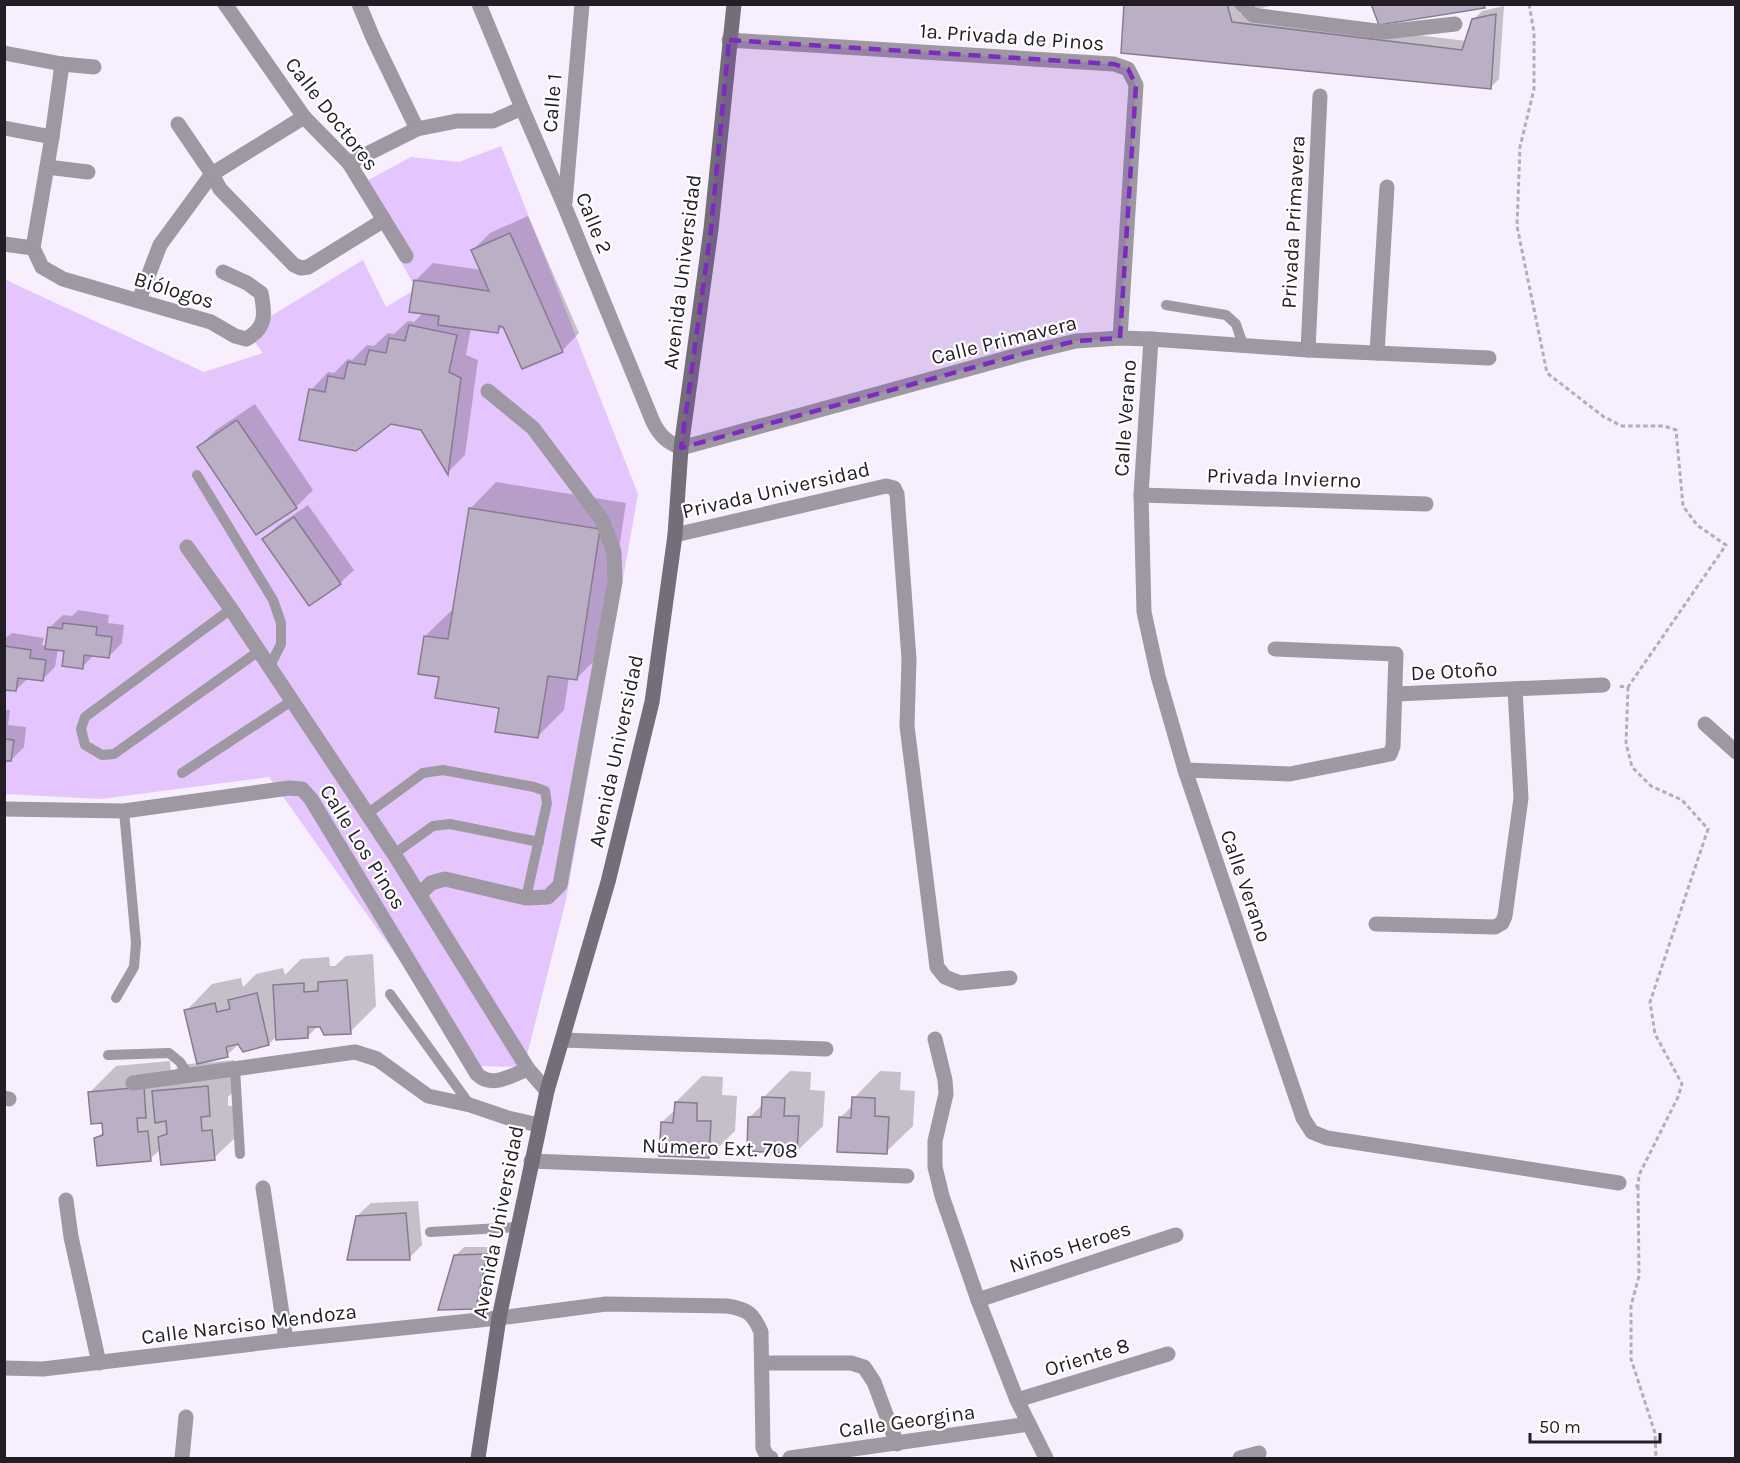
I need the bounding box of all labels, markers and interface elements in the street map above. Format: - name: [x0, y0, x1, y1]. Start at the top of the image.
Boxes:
- street label: 1a. Privada de Pinos: [919, 19, 1105, 55]
- street label: Calle Doctores: [280, 53, 384, 175]
- street label: Calle 1: [537, 73, 567, 133]
- street label: Privada Primavera: [1276, 135, 1310, 309]
- street label: Avenida Universidad: [658, 173, 706, 371]
- street label: Calle 2: [571, 189, 617, 257]
- street label: Biólogos: [131, 266, 217, 314]
- street label: Calle Primavera: [929, 310, 1079, 370]
- street label: Calle Verano: [1109, 359, 1141, 477]
- street label: Privada Universidad: [680, 457, 872, 523]
- street label: Privada Invierno: [1206, 463, 1362, 493]
- street label: Avenida Universidad: [584, 653, 648, 849]
- street label: De Otoño: [1410, 657, 1498, 685]
- street label: Calle Los Pinos: [315, 780, 411, 914]
- street label: Calle Verano: [1216, 827, 1276, 945]
- street label: Avenida Universidad: [468, 1123, 528, 1321]
- street label: Número Ext. 708: [642, 1133, 798, 1163]
- street label: Niños Heroes: [1006, 1216, 1134, 1278]
- street label: Calle Narciso Mendoza: [140, 1299, 358, 1349]
- street label: Oriente 8: [1042, 1333, 1132, 1381]
- street label: Calle Georgina: [837, 1400, 977, 1442]
- scale bar: [1530, 1406, 1660, 1444]
- text: 50 m: [1539, 1416, 1581, 1438]

